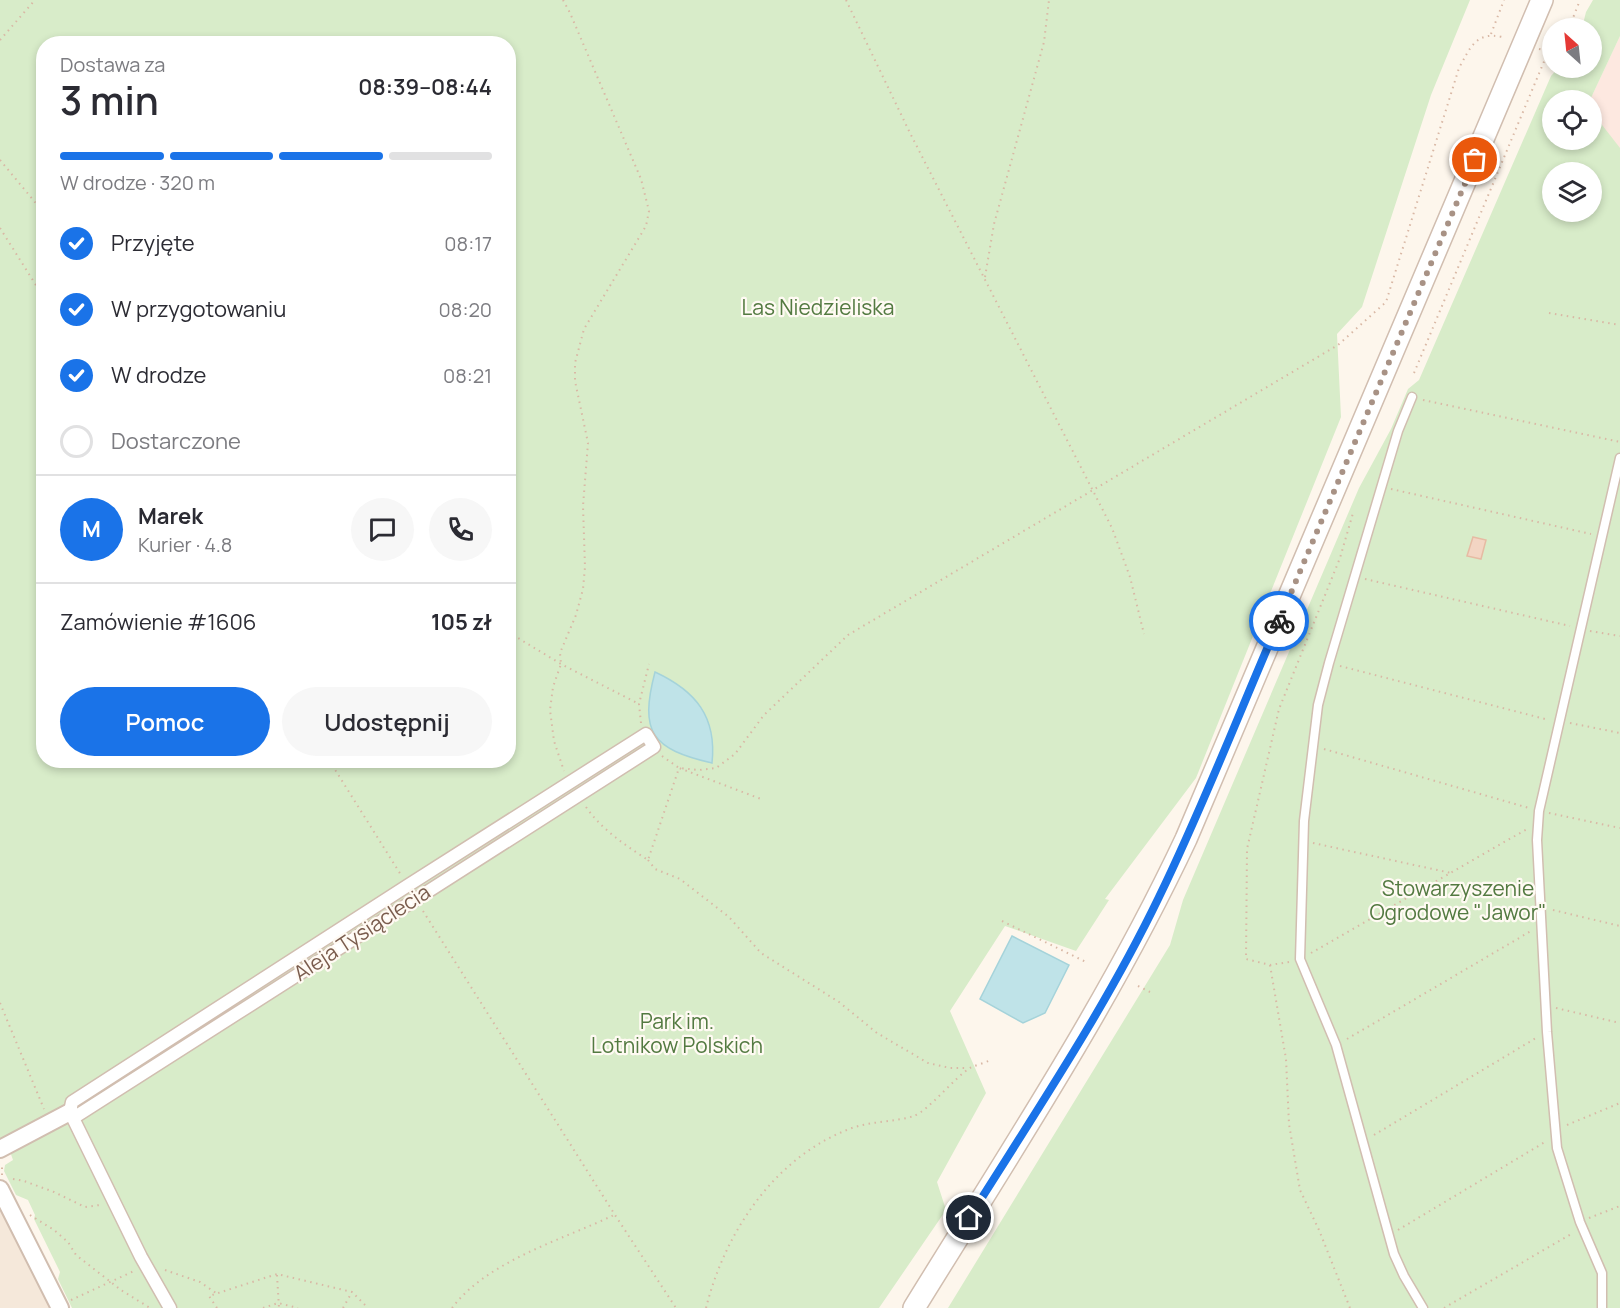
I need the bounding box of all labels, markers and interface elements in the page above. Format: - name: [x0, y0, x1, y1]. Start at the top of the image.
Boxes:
- north arrow: [1542, 18, 1602, 78]
- map controls: [1542, 18, 1602, 222]
- text: Dostawa za: [60, 51, 165, 78]
- text: 08:39–08:44: [358, 72, 492, 102]
- text: 3 min: [60, 73, 159, 127]
- button: locate: [1542, 90, 1602, 150]
- pin: [1449, 134, 1500, 185]
- icon: bag: [1458, 143, 1491, 176]
- button: layers: [1542, 162, 1602, 222]
- text: W drodze · 320 m: [60, 169, 215, 196]
- icon: check: [60, 227, 93, 260]
- text: Przyjęte: [111, 228, 195, 258]
- text: 08:17: [444, 230, 492, 257]
- icon: check: [60, 293, 93, 326]
- park label: Las Niedzieliska: [742, 293, 894, 321]
- text: W przygotowaniu: [111, 294, 286, 324]
- text: 08:20: [439, 296, 492, 323]
- icon: check: [60, 359, 93, 392]
- text: W drodze: [111, 360, 206, 390]
- text: 08:21: [443, 362, 492, 389]
- text: Dostarczone: [111, 426, 241, 456]
- button: chat: [351, 498, 414, 561]
- button: phone: [429, 498, 492, 561]
- text: Marek: [138, 501, 203, 531]
- text: M: [82, 514, 101, 544]
- text: Kurier · 4.8: [138, 531, 232, 558]
- courier: [1249, 591, 1309, 651]
- icon: bike: [1263, 605, 1296, 638]
- text: Zamówienie #1606: [60, 607, 256, 637]
- text: 105 zł: [431, 607, 492, 637]
- button: Pomoc: [60, 687, 270, 756]
- button: Udostępnij: [282, 687, 492, 756]
- park label: Stowarzyszenie Ogrodowe "Jawor": [1369, 874, 1547, 926]
- street label: Aleja Tysiąclecia: [288, 877, 435, 987]
- park label: Park im. Lotnikow Polskich: [591, 1007, 763, 1059]
- pin: [943, 1192, 994, 1243]
- icon: home: [952, 1201, 985, 1234]

